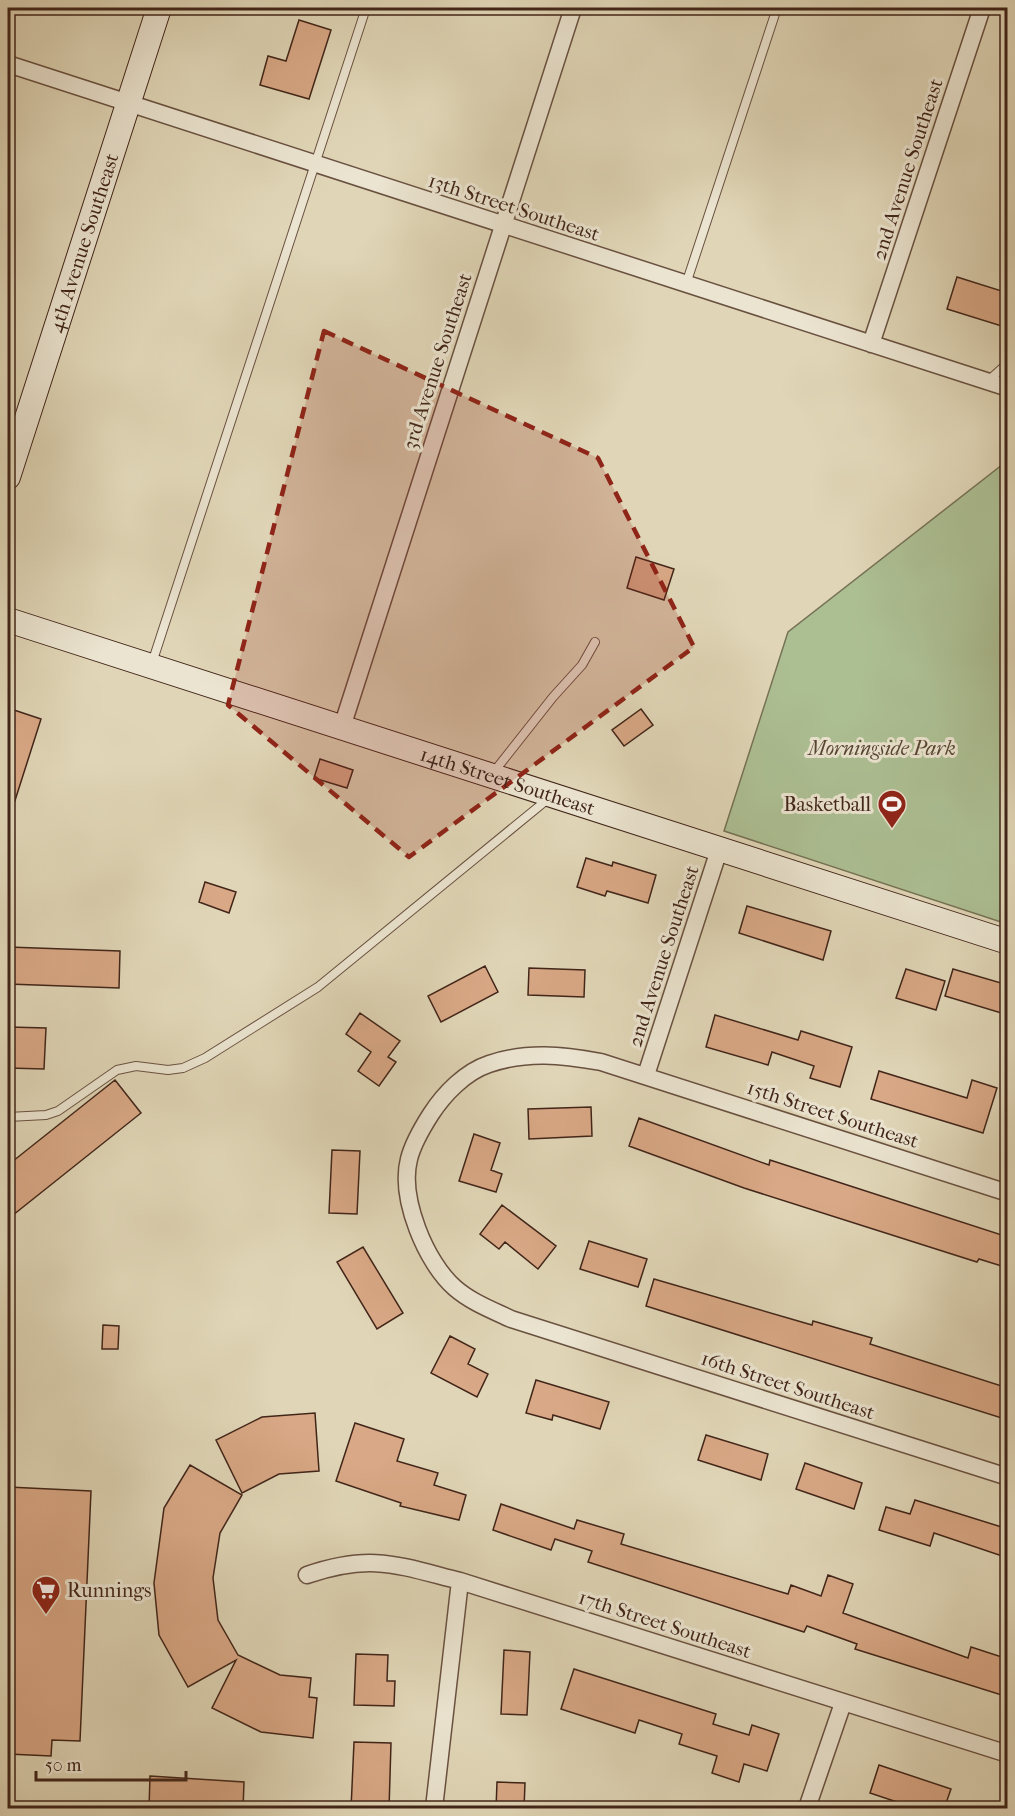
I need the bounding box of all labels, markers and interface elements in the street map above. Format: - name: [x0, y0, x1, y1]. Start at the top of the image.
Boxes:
- street label: 2nd Avenue Southeast: [867, 76, 948, 263]
- street label: 4th Avenue Southeast: [44, 151, 123, 335]
- street label: 13th Street Southeast: [425, 169, 602, 246]
- street label: 3rd Avenue Southeast: [398, 270, 477, 452]
- park label: Morningside Park: [806, 737, 956, 760]
- street label: 14th Street Southeast: [417, 743, 598, 820]
- sports icon: Basketball: [876, 788, 908, 830]
- place label: Basketball: [784, 793, 871, 816]
- street label: 2nd Avenue Southeast: [623, 863, 704, 1050]
- street label: 15th Street Southeast: [744, 1076, 921, 1153]
- street label: 16th Street Southeast: [698, 1347, 878, 1424]
- supermarket icon: Runnings: [30, 1574, 62, 1616]
- place label: Runnings: [67, 1579, 151, 1602]
- street label: 17th Street Southeast: [576, 1586, 754, 1663]
- scale bar: [36, 1744, 186, 1782]
- text: 50 m: [45, 1755, 82, 1776]

